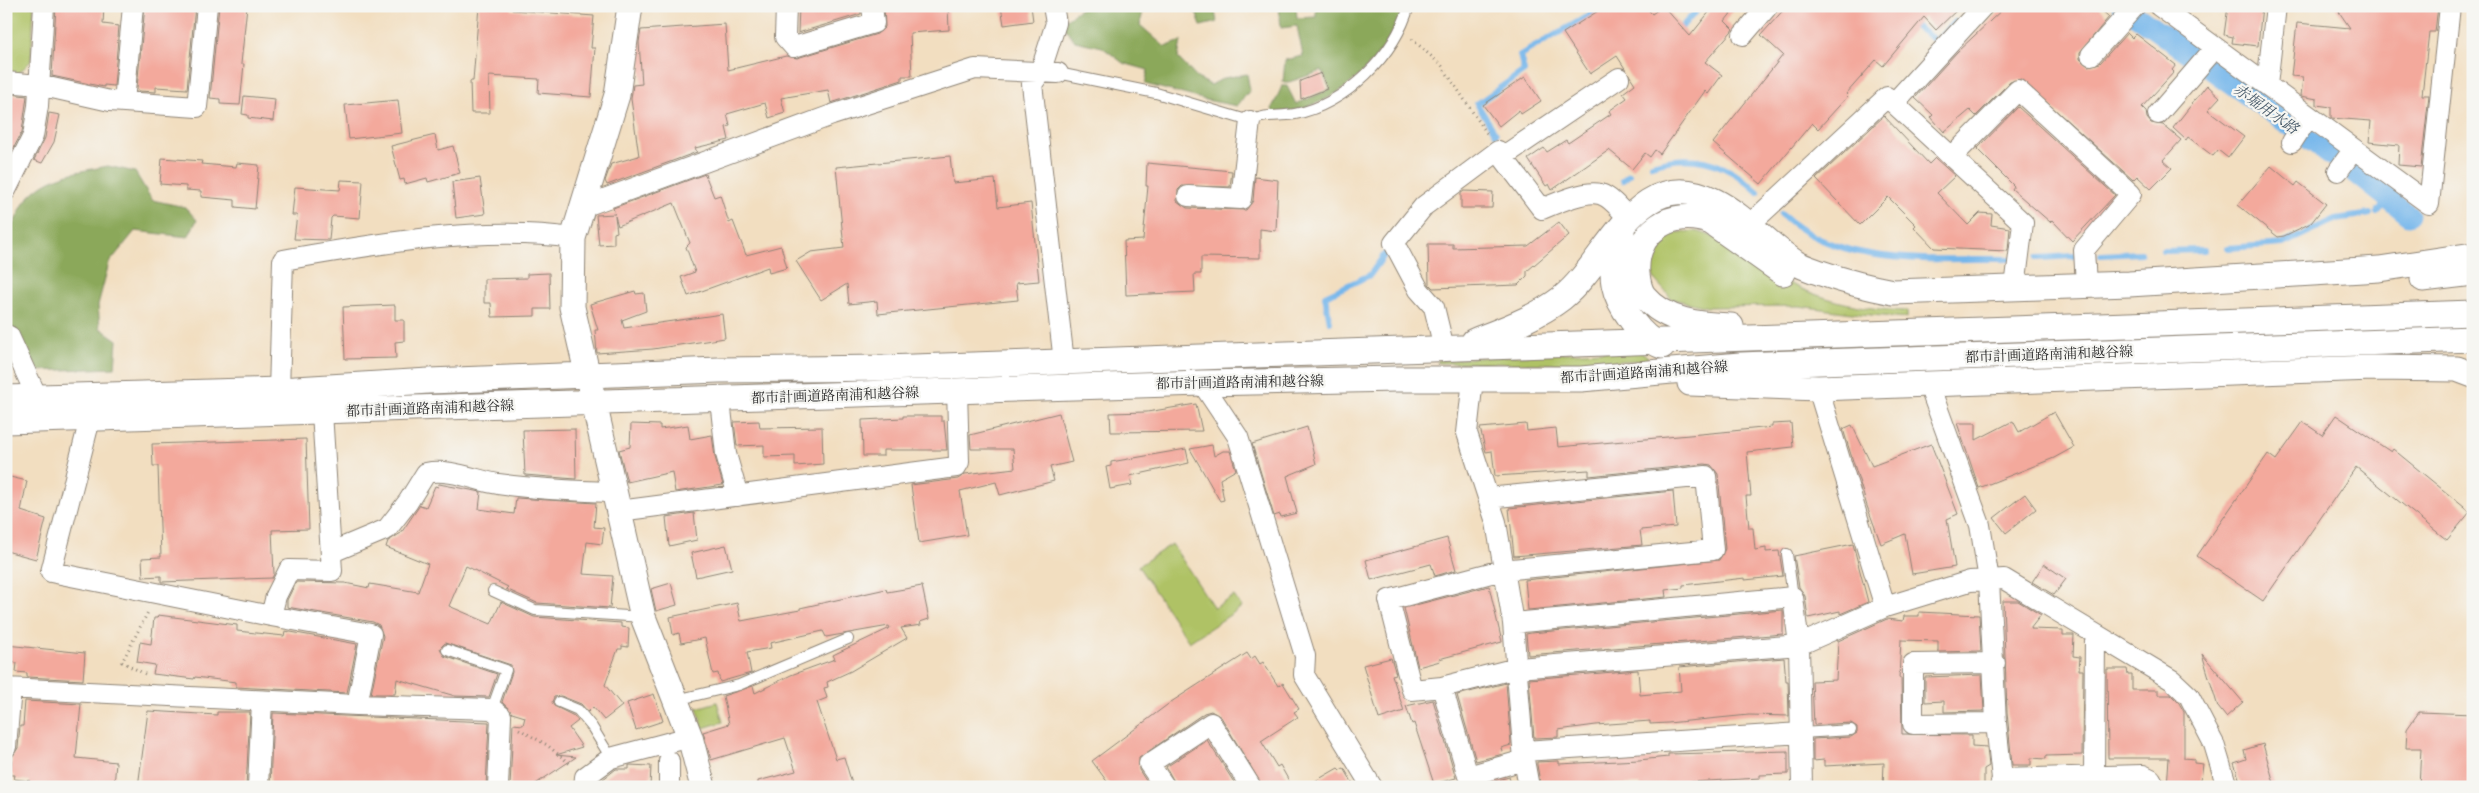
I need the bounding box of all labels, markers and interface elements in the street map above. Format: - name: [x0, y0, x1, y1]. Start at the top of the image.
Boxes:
- water label: 赤堀用水路: [2230, 80, 2303, 138]
- street label: 都市計画道路南浦和越谷線: [1965, 343, 2133, 366]
- street label: 都市計画道路南浦和越谷線: [1560, 358, 1728, 387]
- street label: 都市計画道路南浦和越谷線: [1156, 373, 1324, 392]
- street label: 都市計画道路南浦和越谷線: [751, 384, 919, 407]
- street label: 都市計画道路南浦和越谷線: [346, 397, 514, 420]

